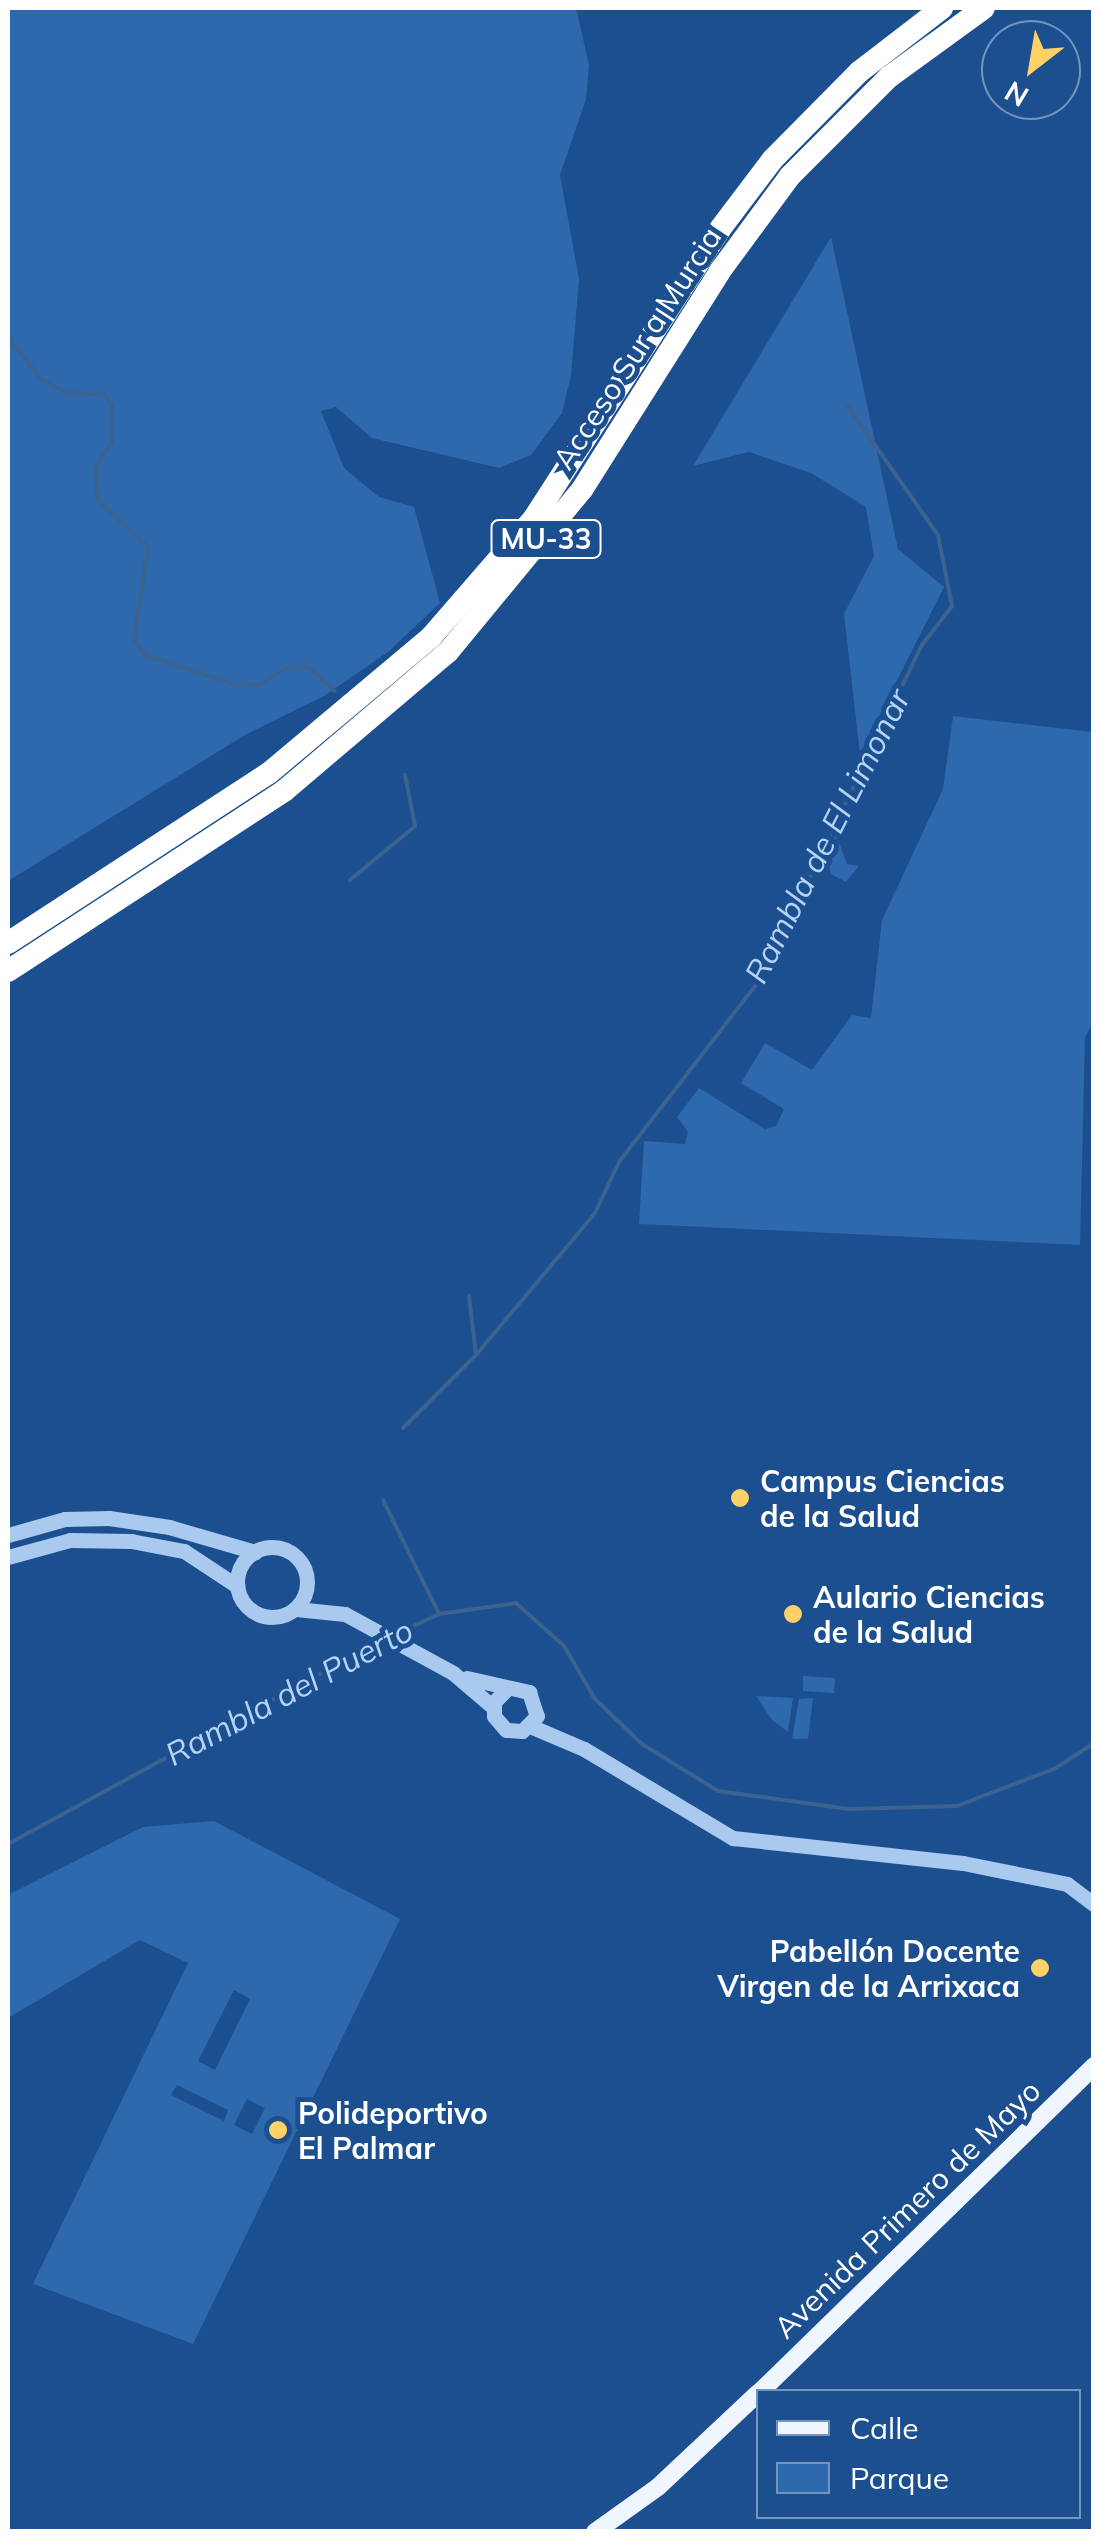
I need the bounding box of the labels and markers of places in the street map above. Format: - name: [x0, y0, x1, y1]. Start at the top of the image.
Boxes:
- place label: Campus Ciencias de la Salud: [760, 1463, 1005, 1534]
- marker: Campus Ciencias de la Salud: [729, 1487, 751, 1509]
- place label: Aulario Ciencias de la Salud: [813, 1579, 1045, 1650]
- marker: Aulario Ciencias de la Salud: [782, 1603, 804, 1625]
- place label: Pabellón Docente Virgen de la Arrixaca: [717, 1933, 1020, 2004]
- marker: Pabellón Docente Virgen de la Arrixaca: [1029, 1957, 1051, 1979]
- place label: Polideportivo El Palmar: [298, 2095, 488, 2166]
- marker: Polideportivo El Palmar: [267, 2119, 289, 2141]

